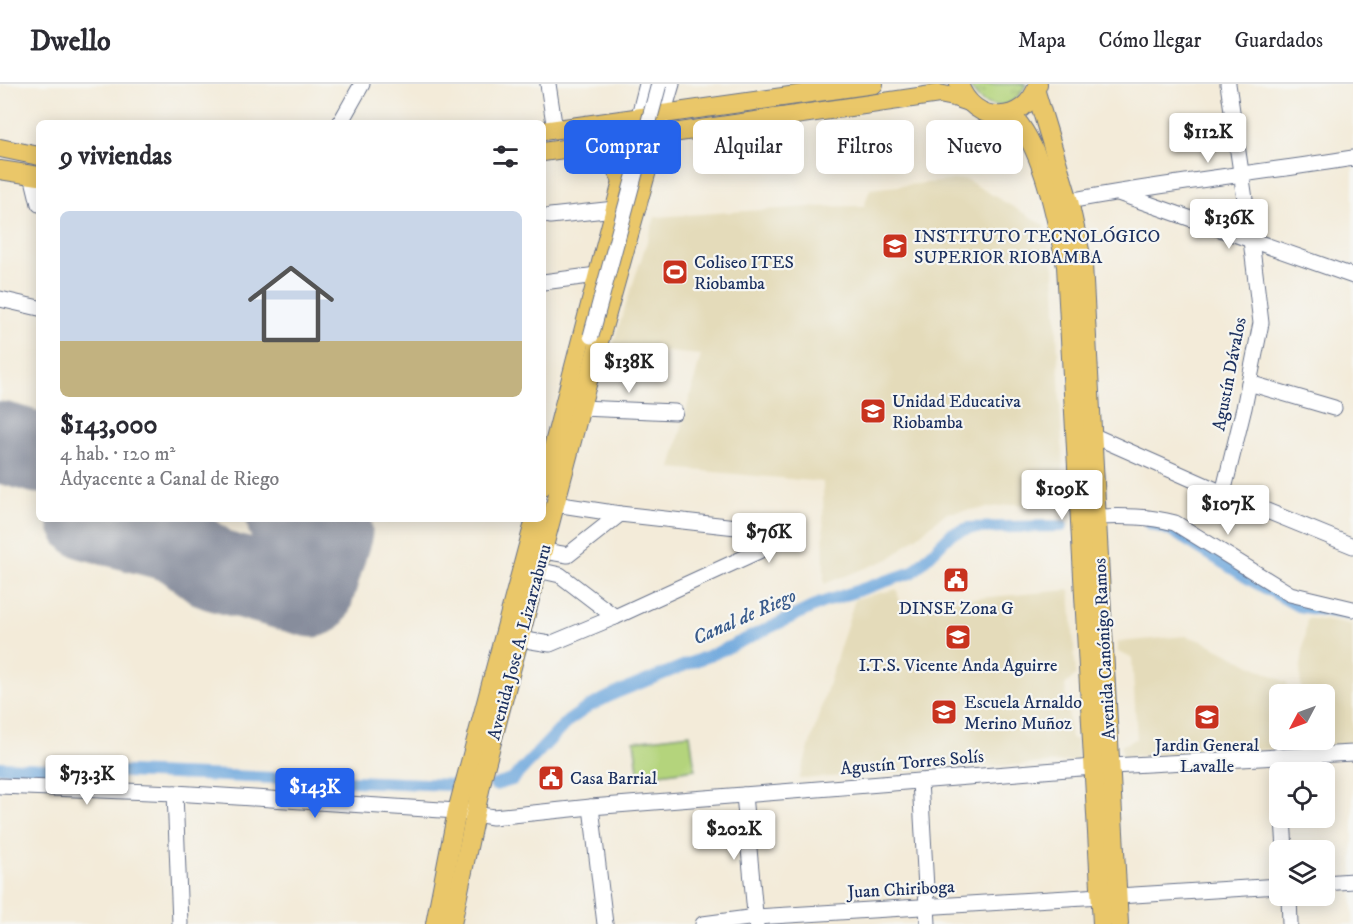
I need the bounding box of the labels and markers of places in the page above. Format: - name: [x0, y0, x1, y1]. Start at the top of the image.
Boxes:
- pin: $112K: [1166, 113, 1250, 164]
- pin: $136K: [1187, 199, 1271, 250]
- place label: INSTITUTO TECNOLÓGICO SUPERIOR RIOBAMBA: [914, 226, 1160, 269]
- school or university icon: INSTITUTO TECNOLÓGICO SUPERIOR RIOBAMBA: [880, 231, 910, 261]
- place label: Coliseo ITES Riobamba: [694, 252, 794, 295]
- sports icon: Coliseo ITES Riobamba: [660, 257, 690, 287]
- pin: $138K: [587, 343, 671, 394]
- place label: Unidad Educativa Riobamba: [892, 391, 1021, 434]
- school or university icon: Unidad Educativa Riobamba: [858, 396, 888, 426]
- pin: $109K: [1020, 470, 1104, 521]
- pin: $107K: [1186, 485, 1270, 536]
- pin: $76K: [733, 513, 805, 564]
- public building icon: DINSE Zona G: [941, 565, 971, 595]
- place label: DINSE Zona G: [898, 598, 1014, 620]
- school or university icon: I.T.S. Vicente Anda Aguirre: [943, 622, 973, 652]
- place label: I.T.S. Vicente Anda Aguirre: [859, 655, 1057, 677]
- place label: Escuela Arnaldo Merino Muñoz: [964, 692, 1082, 735]
- school or university icon: Escuela Arnaldo Merino Muñoz: [929, 697, 959, 727]
- school or university icon: Jardin General Lavalle: [1192, 702, 1222, 732]
- place label: Jardin General Lavalle: [1153, 735, 1260, 778]
- pin: $73.3K: [38, 755, 136, 806]
- public building icon: Casa Barrial: [536, 763, 566, 793]
- pin: $143K: [273, 768, 357, 819]
- place label: Casa Barrial: [570, 768, 658, 790]
- pin: $202K: [692, 810, 776, 861]

